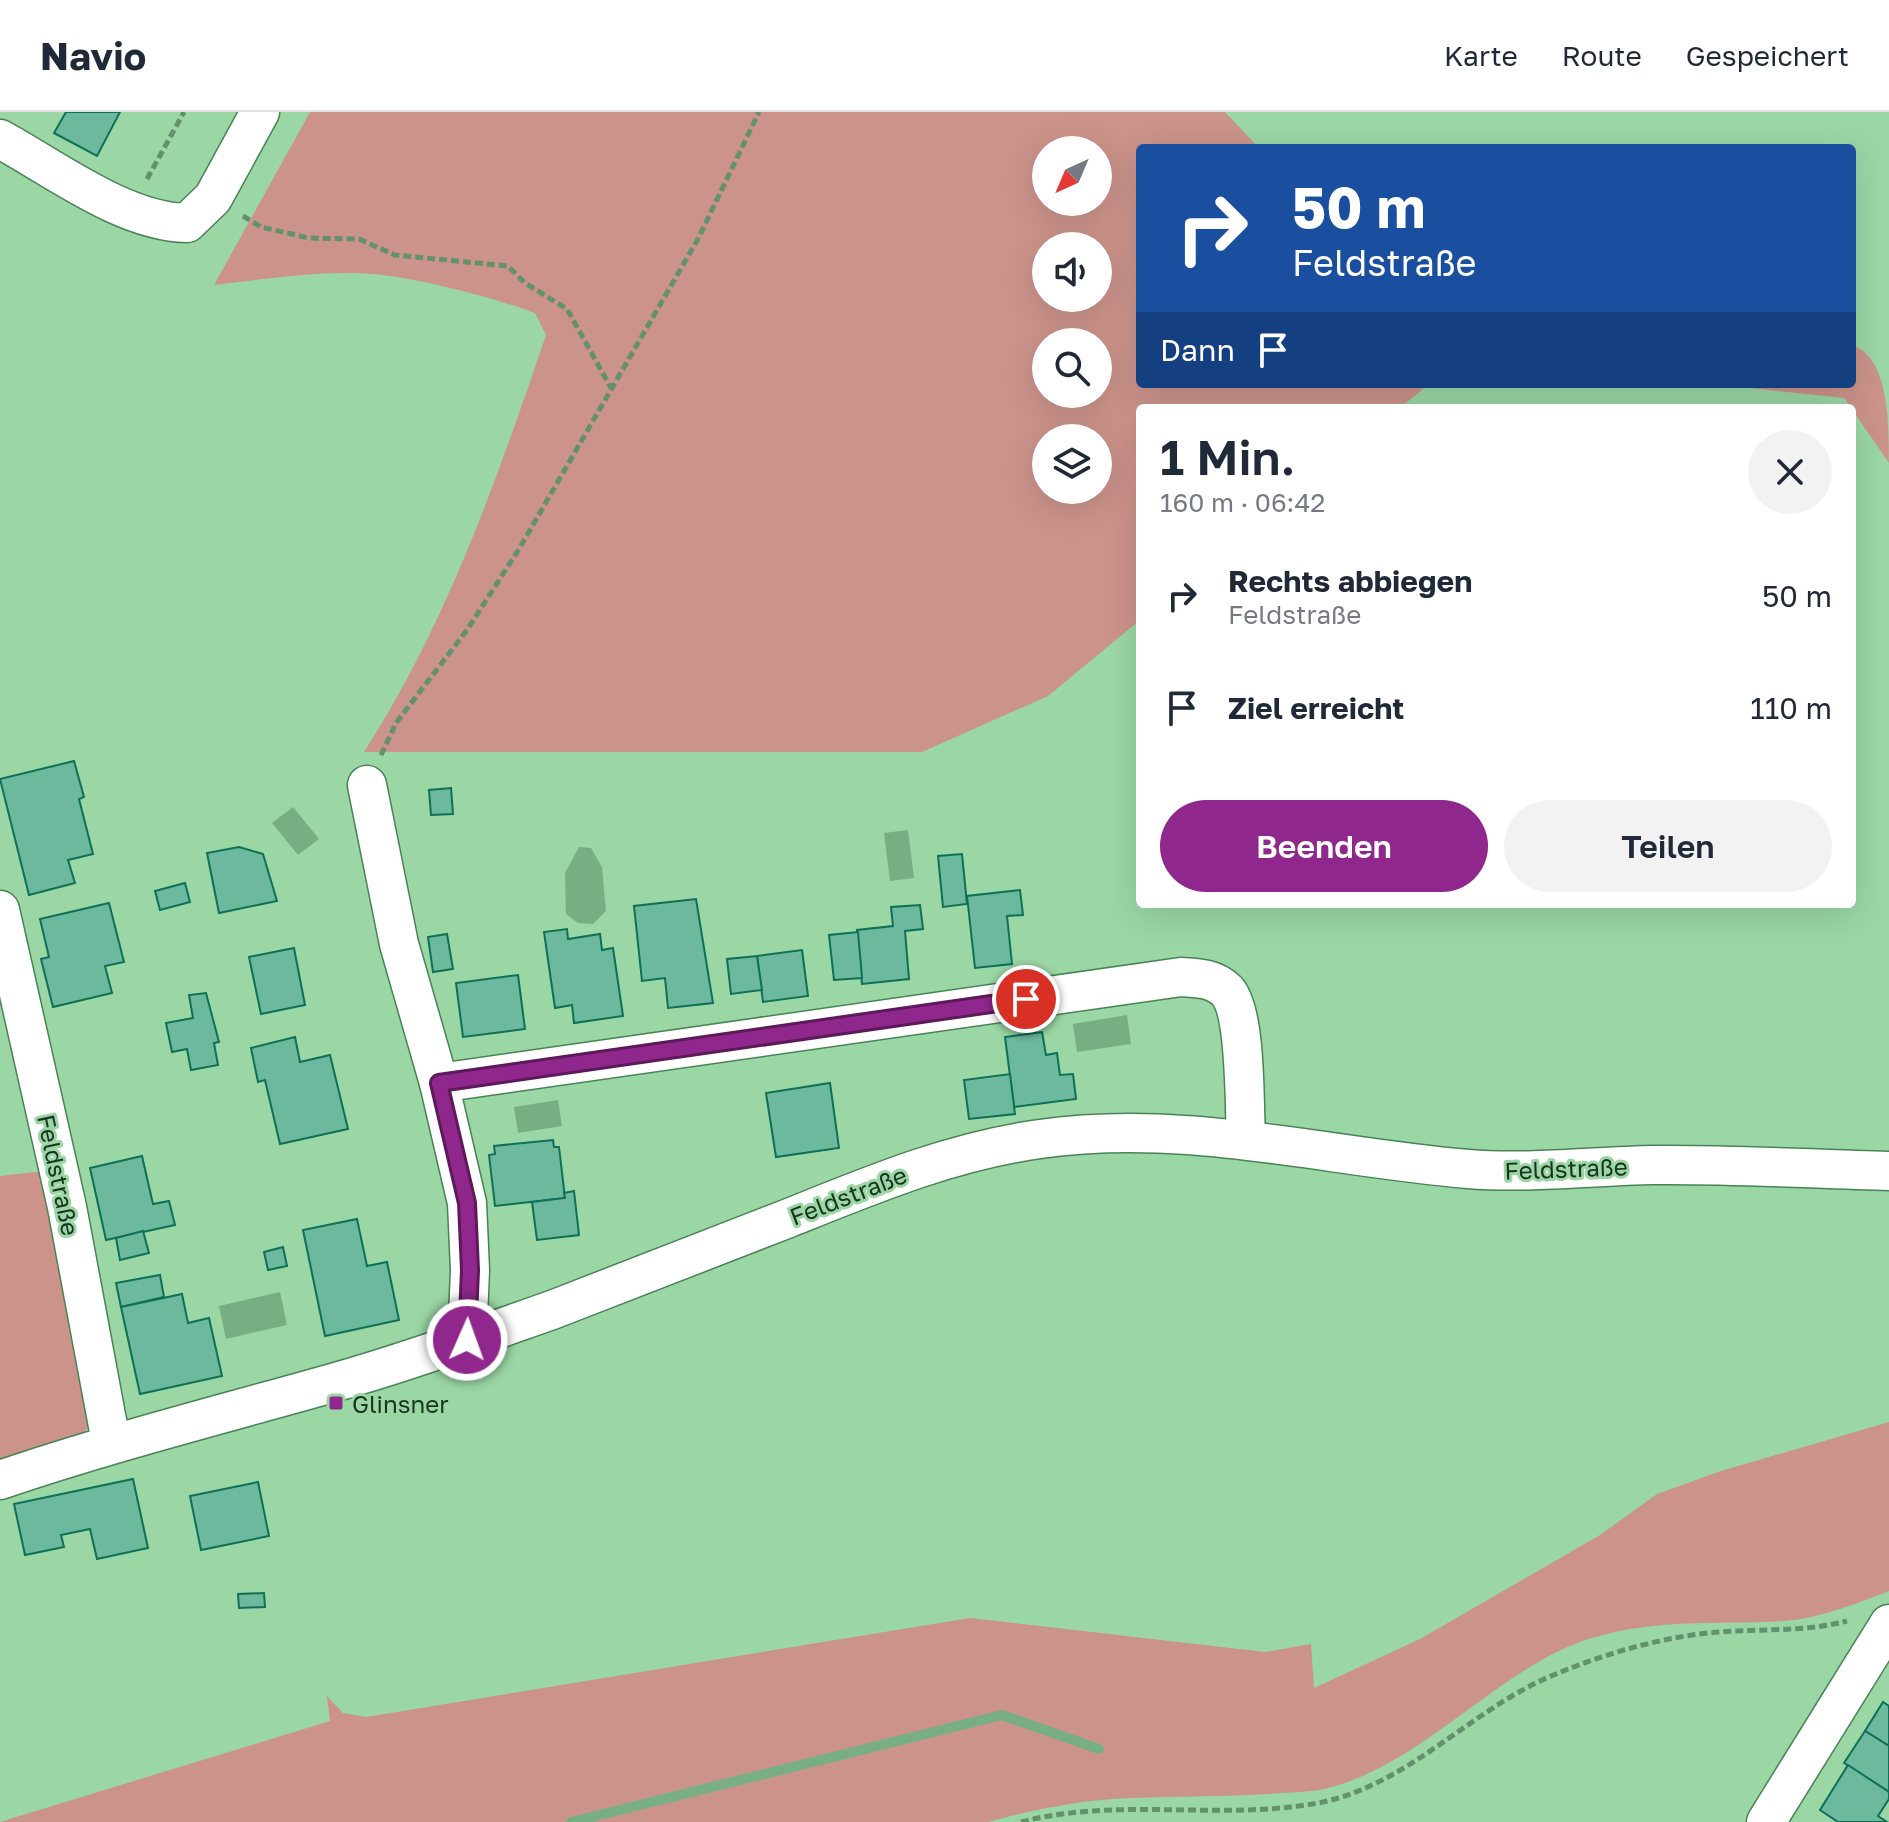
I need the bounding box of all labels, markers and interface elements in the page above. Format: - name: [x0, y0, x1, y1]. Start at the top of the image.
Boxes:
- text: Navio: [40, 33, 146, 78]
- text: Karte: [1444, 39, 1518, 72]
- text: Route: [1562, 39, 1642, 72]
- text: Gespeichert: [1686, 39, 1849, 72]
- north arrow: [1032, 136, 1112, 216]
- map controls: [1032, 136, 1112, 504]
- text: 50 m: [1292, 173, 1426, 240]
- icon: right: [1160, 176, 1264, 280]
- button: sound: [1032, 232, 1112, 312]
- text: Feldstraße: [1292, 241, 1477, 284]
- button: search: [1032, 328, 1112, 408]
- icon: arrive: [1251, 328, 1295, 372]
- text: Dann: [1160, 332, 1235, 368]
- button: layers: [1032, 424, 1112, 504]
- text: 1 Min.: [1160, 428, 1295, 486]
- button: close: [1748, 430, 1832, 514]
- text: 160 m · 06:42: [1160, 487, 1325, 518]
- text: Rechts abbiegen: [1228, 563, 1472, 599]
- icon: right: [1160, 574, 1204, 618]
- text: 50 m: [1762, 578, 1832, 614]
- text: Feldstraße: [1228, 599, 1361, 630]
- icon: arrive: [1160, 686, 1204, 730]
- text: Ziel erreicht: [1228, 690, 1404, 726]
- text: 110 m: [1750, 690, 1832, 726]
- button: Beenden: [1160, 800, 1488, 892]
- button: Teilen: [1504, 800, 1832, 892]
- pin: [992, 965, 1060, 1033]
- icon: arrive: [1004, 977, 1048, 1021]
- street label: Feldstraße: [32, 1112, 86, 1238]
- street label: Feldstraße: [1504, 1151, 1628, 1185]
- street label: Feldstraße: [785, 1159, 911, 1231]
- position arrow: [425, 1298, 509, 1382]
- place label: Glinsner: [352, 1389, 449, 1418]
- marker: Glinsner: [327, 1394, 345, 1412]

